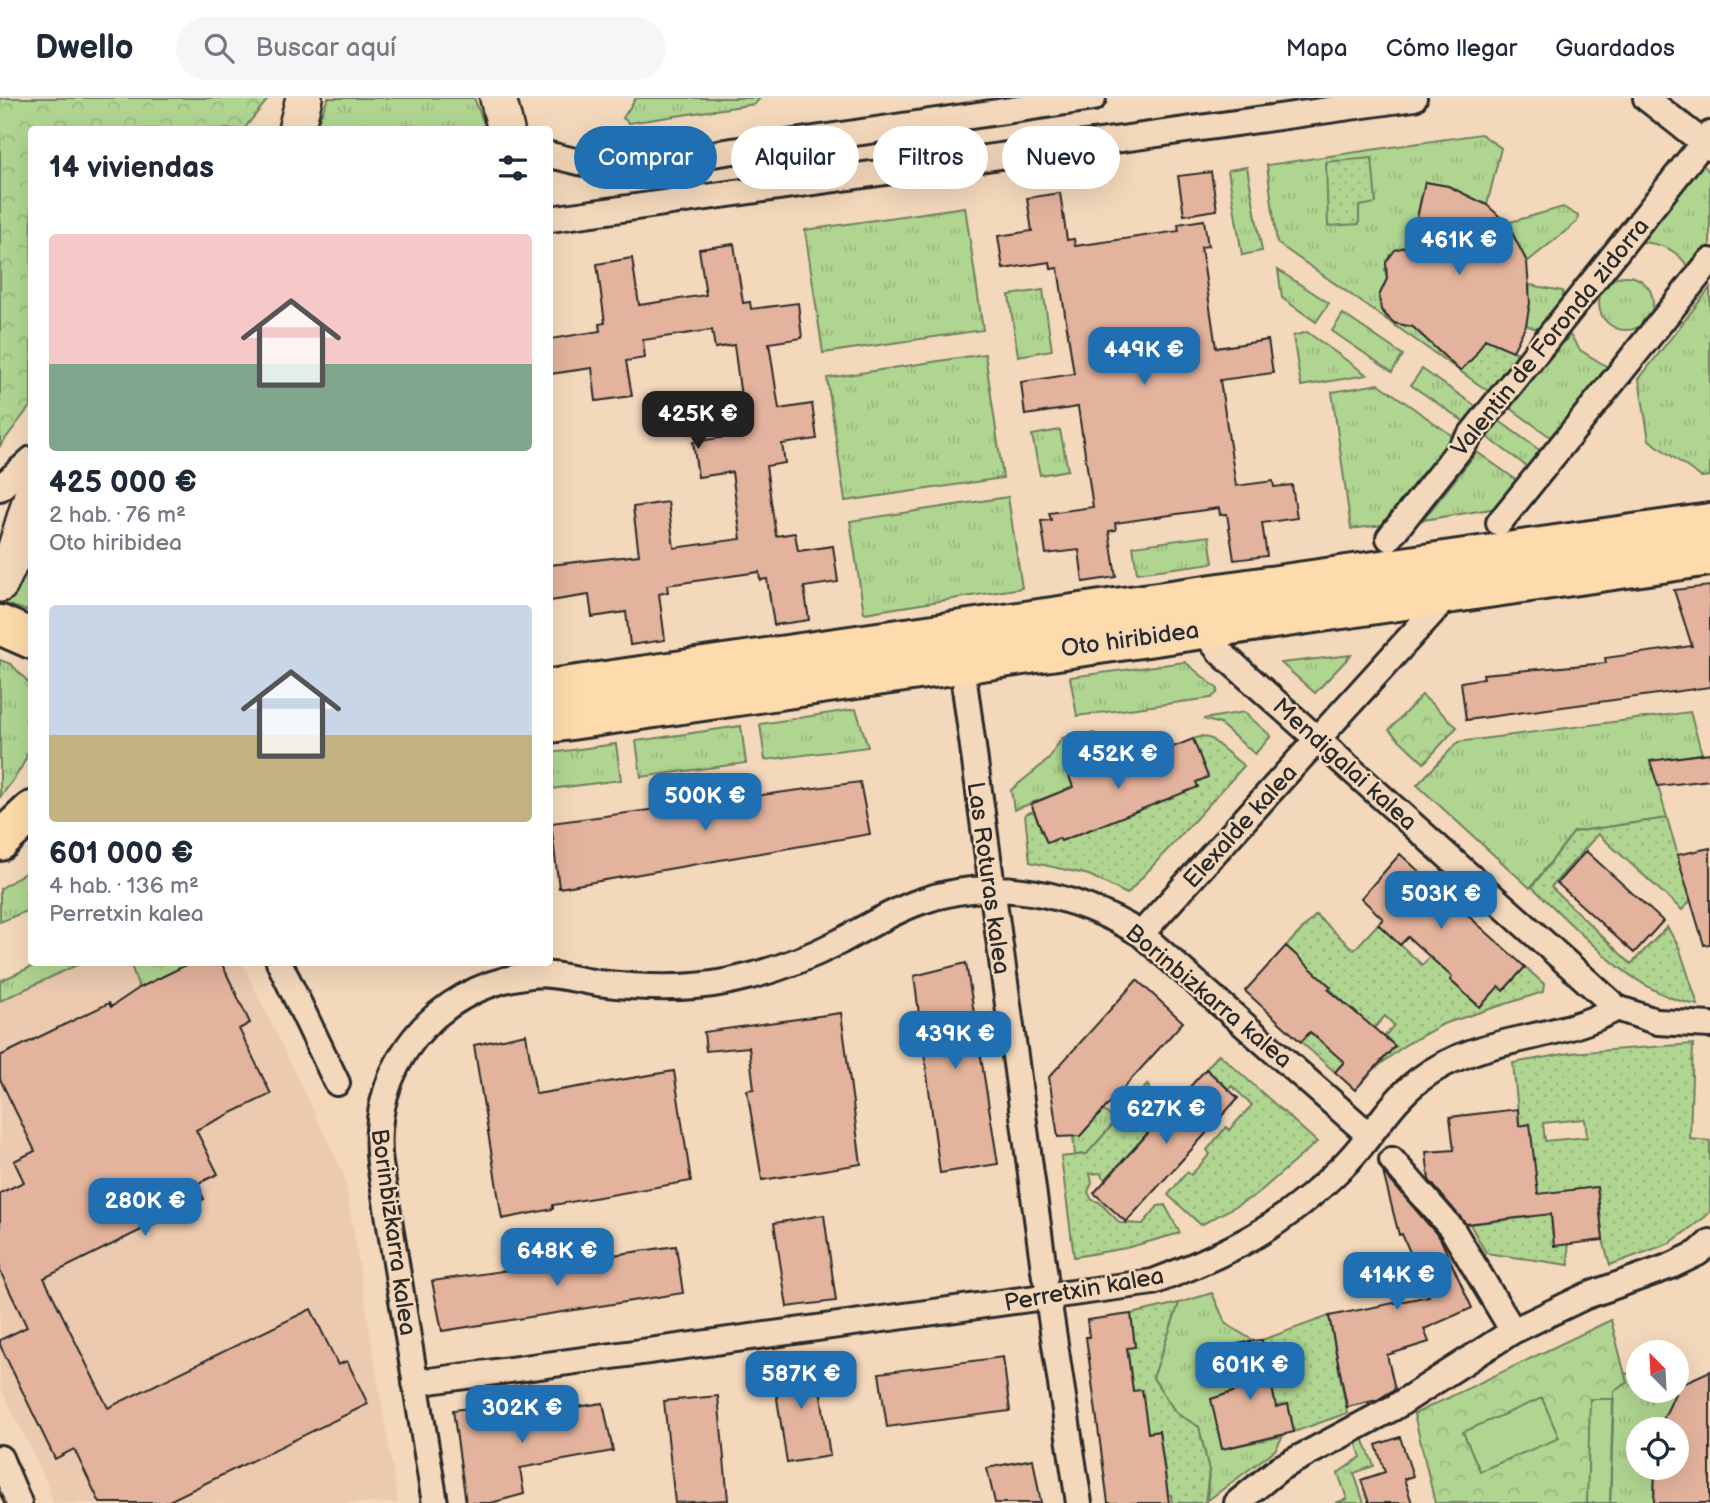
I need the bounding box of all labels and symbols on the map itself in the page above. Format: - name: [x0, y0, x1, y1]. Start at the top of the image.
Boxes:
- street label: Valentin de Foronda zidorra: [1445, 212, 1656, 462]
- pin: 461K €: [1402, 218, 1516, 277]
- pin: 449K €: [1087, 328, 1201, 387]
- pin: 425K €: [641, 392, 755, 451]
- street label: Oto hiribidea: [1059, 615, 1201, 664]
- street label: Mendigalai kalea: [1267, 692, 1423, 837]
- pin: 452K €: [1061, 732, 1175, 791]
- street label: Elexalde kalea: [1177, 758, 1304, 894]
- pin: 500K €: [648, 774, 762, 833]
- street label: Las Roturas kalea: [961, 780, 1016, 976]
- pin: 503K €: [1384, 872, 1498, 931]
- street label: Borinbizkarra kalea: [1119, 918, 1298, 1075]
- pin: 439K €: [898, 1012, 1012, 1071]
- pin: 627K €: [1109, 1086, 1223, 1146]
- street label: Borinbizkarra kalea: [365, 1127, 422, 1337]
- pin: 280K €: [88, 1178, 202, 1238]
- pin: 648K €: [500, 1228, 614, 1288]
- pin: 414K €: [1340, 1252, 1454, 1312]
- street label: Perretxin kalea: [1002, 1261, 1166, 1318]
- north arrow: [1626, 1340, 1689, 1404]
- pin: 601K €: [1193, 1342, 1307, 1402]
- pin: 587K €: [744, 1352, 858, 1411]
- pin: 302K €: [465, 1386, 579, 1445]

